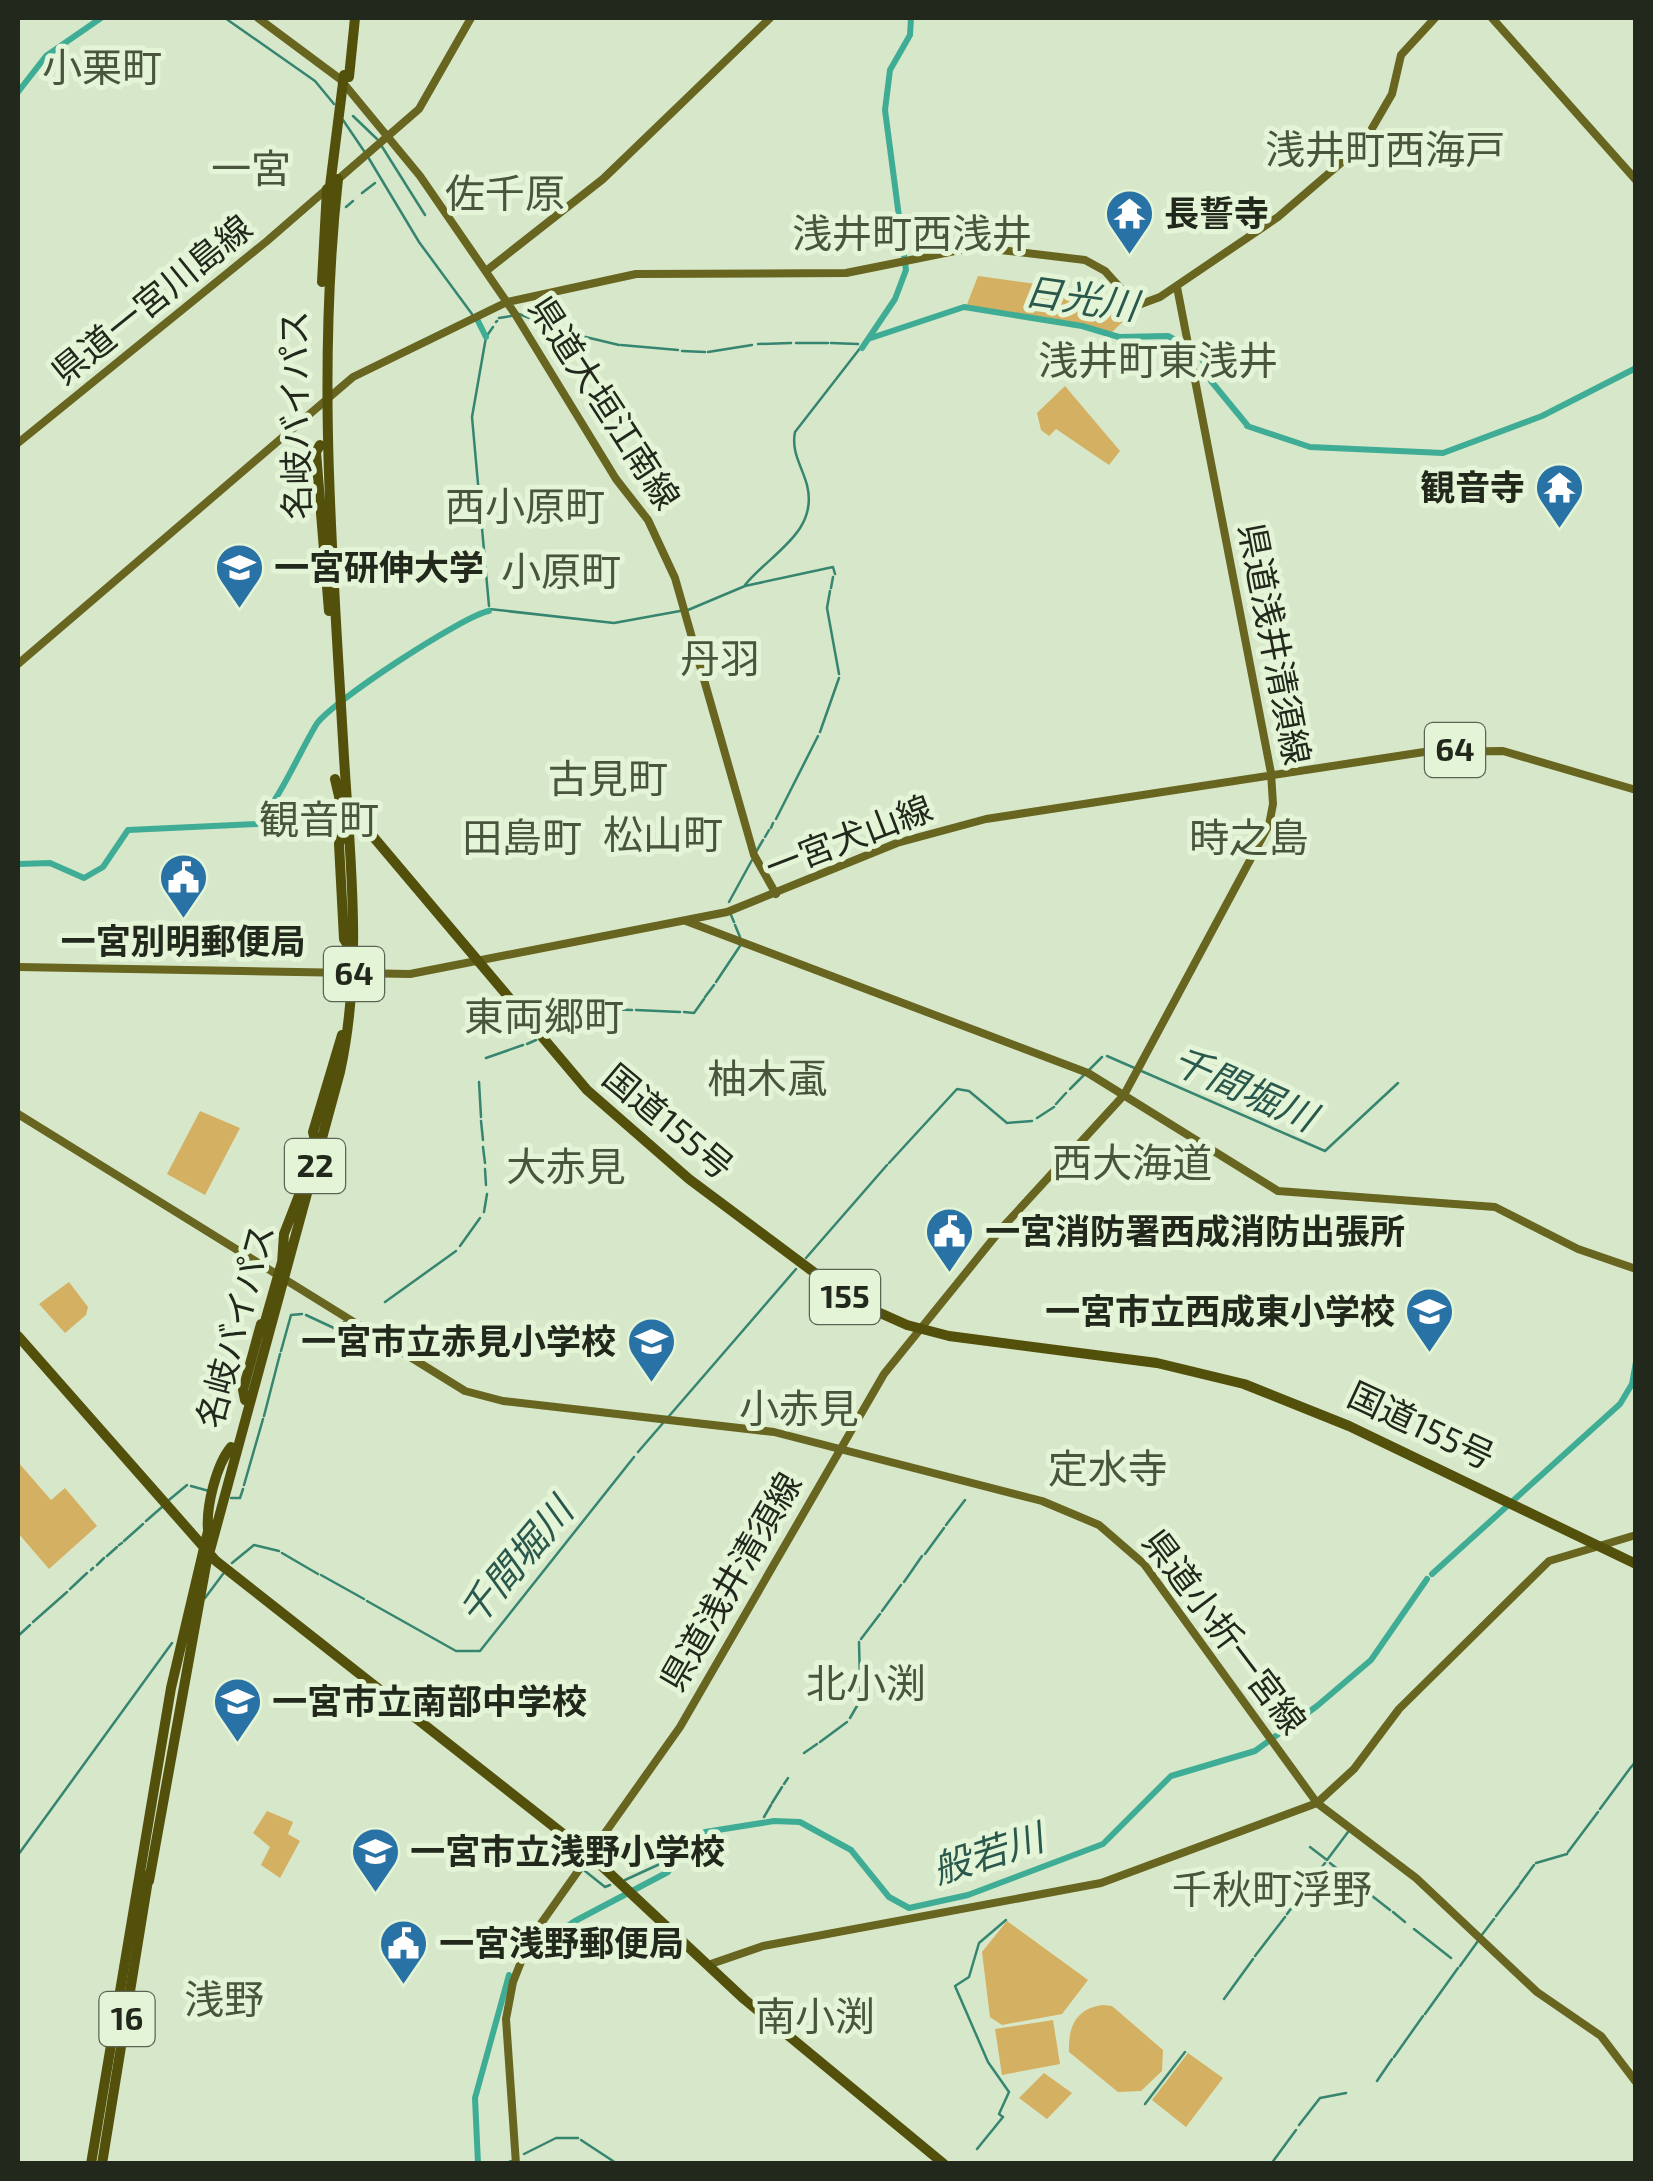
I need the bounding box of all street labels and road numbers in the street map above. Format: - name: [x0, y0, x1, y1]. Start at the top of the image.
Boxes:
- street label: 県道一宮川島線: [42, 205, 259, 392]
- street label: 県道大垣江南線: [521, 288, 690, 516]
- street label: 名岐バイパス: [271, 310, 317, 520]
- street label: 県道浅井清須線: [1232, 519, 1320, 768]
- road number: 64: [1425, 723, 1485, 777]
- street label: 一宮犬山線: [759, 785, 938, 887]
- road number: 64: [324, 947, 384, 1001]
- street label: 国道155号: [596, 1054, 743, 1187]
- road number: 22: [285, 1139, 345, 1193]
- street label: 名岐バイパス: [187, 1219, 281, 1432]
- road number: 155: [810, 1270, 880, 1324]
- street label: 国道155号: [1342, 1372, 1502, 1476]
- street label: 県道浅井清須線: [650, 1464, 809, 1698]
- street label: 県道小折一宮線: [1135, 1520, 1316, 1741]
- road number: 16: [100, 1992, 154, 2046]

